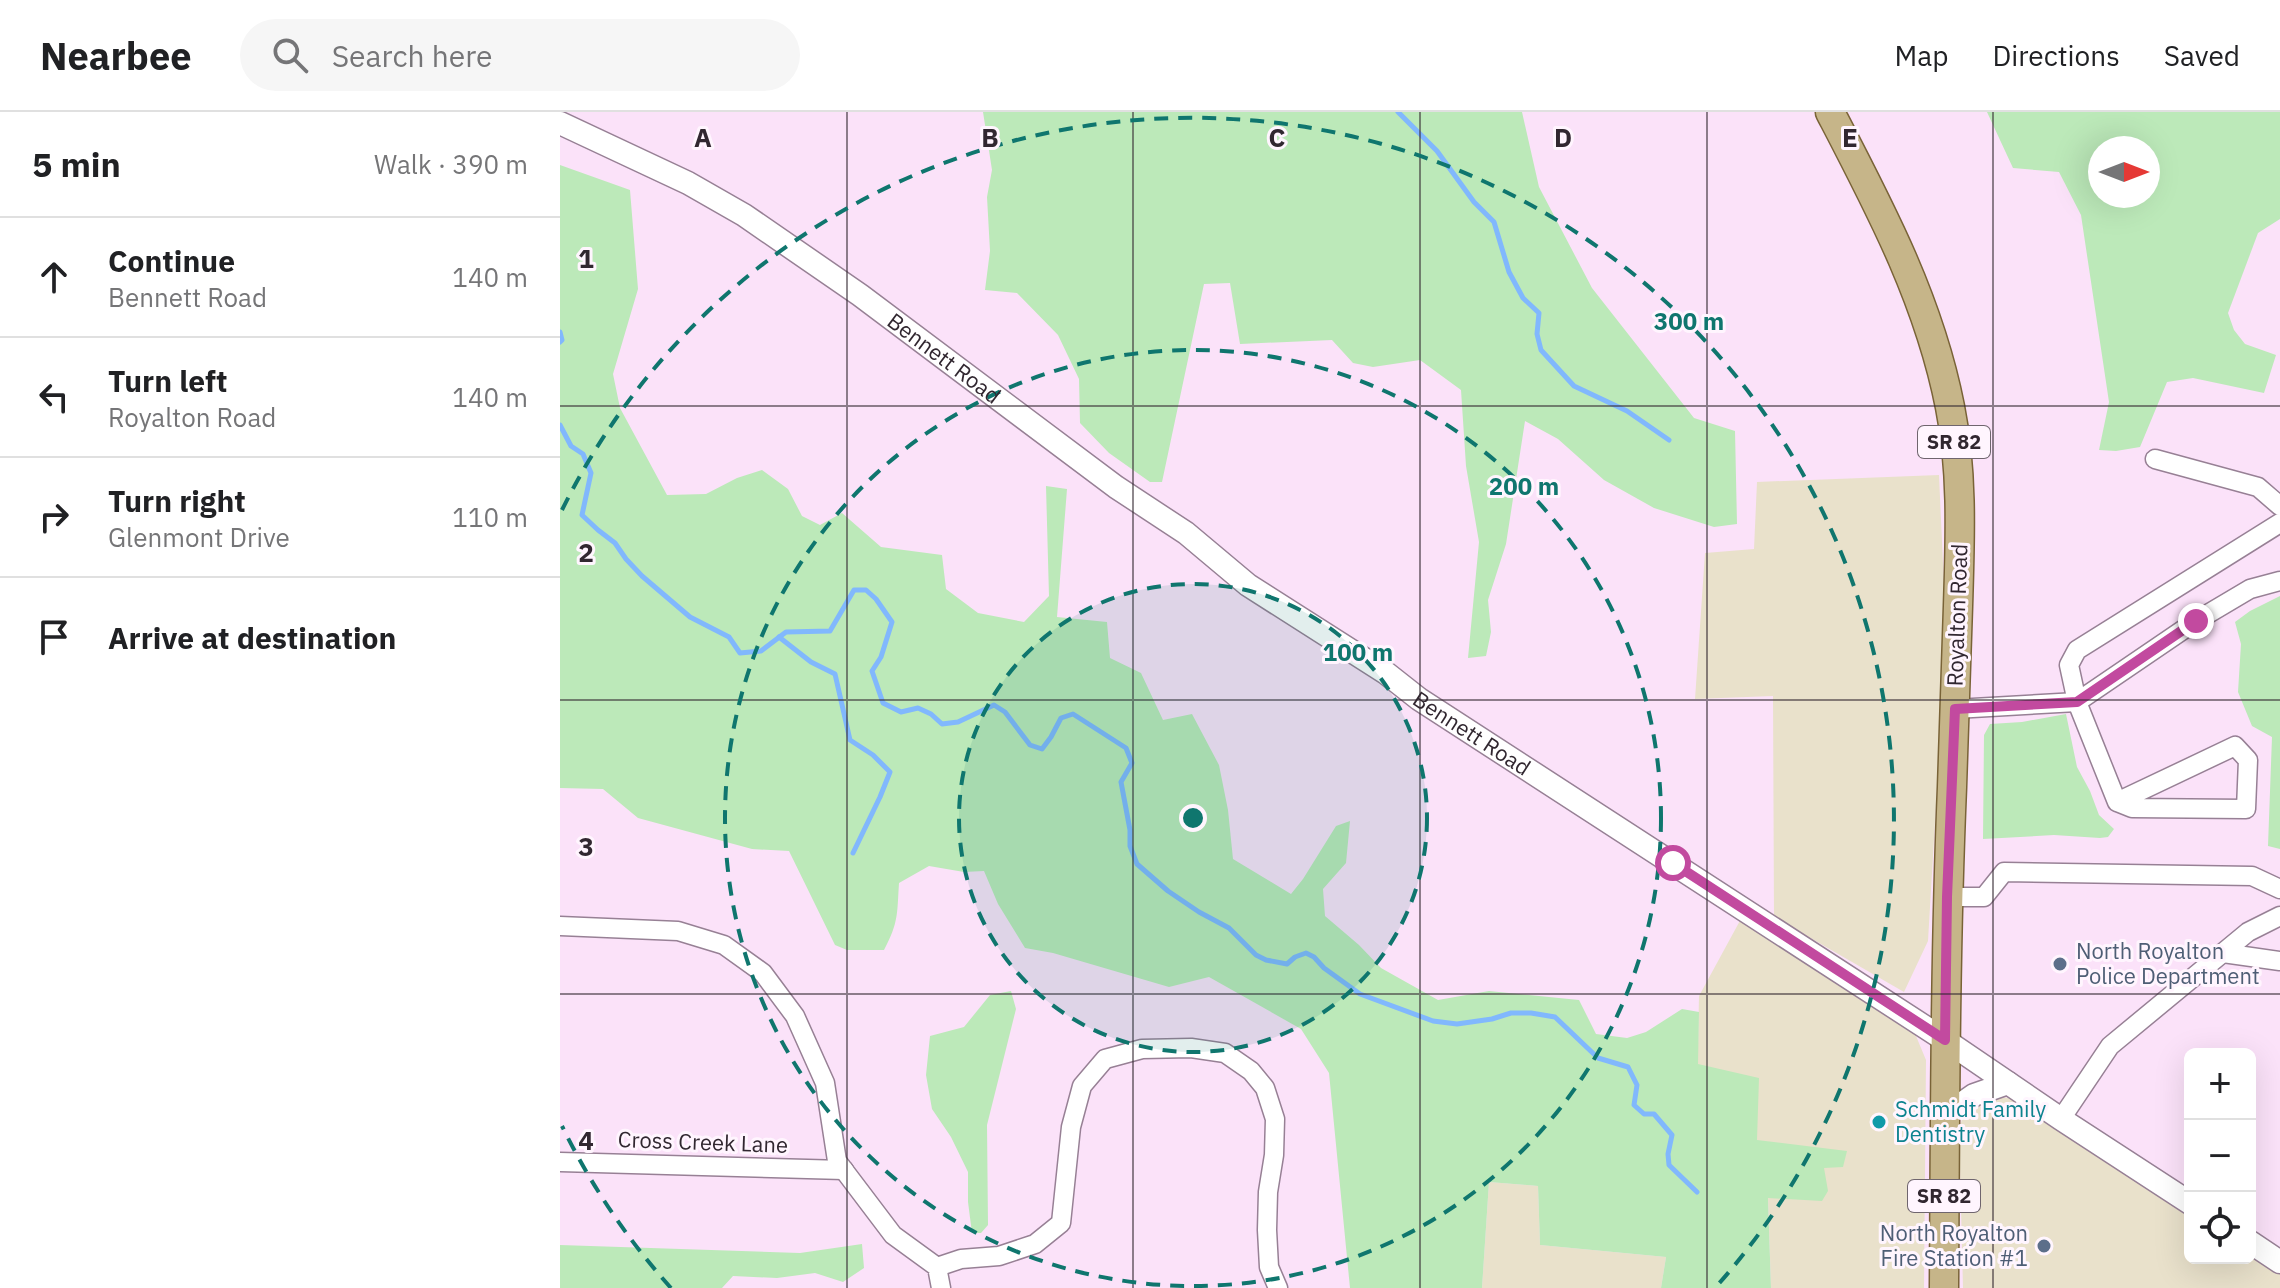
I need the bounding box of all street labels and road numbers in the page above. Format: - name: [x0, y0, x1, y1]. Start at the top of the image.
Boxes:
- street label: Bennett Road: [882, 306, 1007, 410]
- road number: SR 82: [1918, 426, 1990, 458]
- street label: Royalton Road: [1940, 543, 1973, 687]
- street label: Bennett Road: [1408, 684, 1536, 782]
- street label: Cross Creek Lane: [617, 1124, 789, 1159]
- road number: SR 82: [1908, 1180, 1980, 1212]

